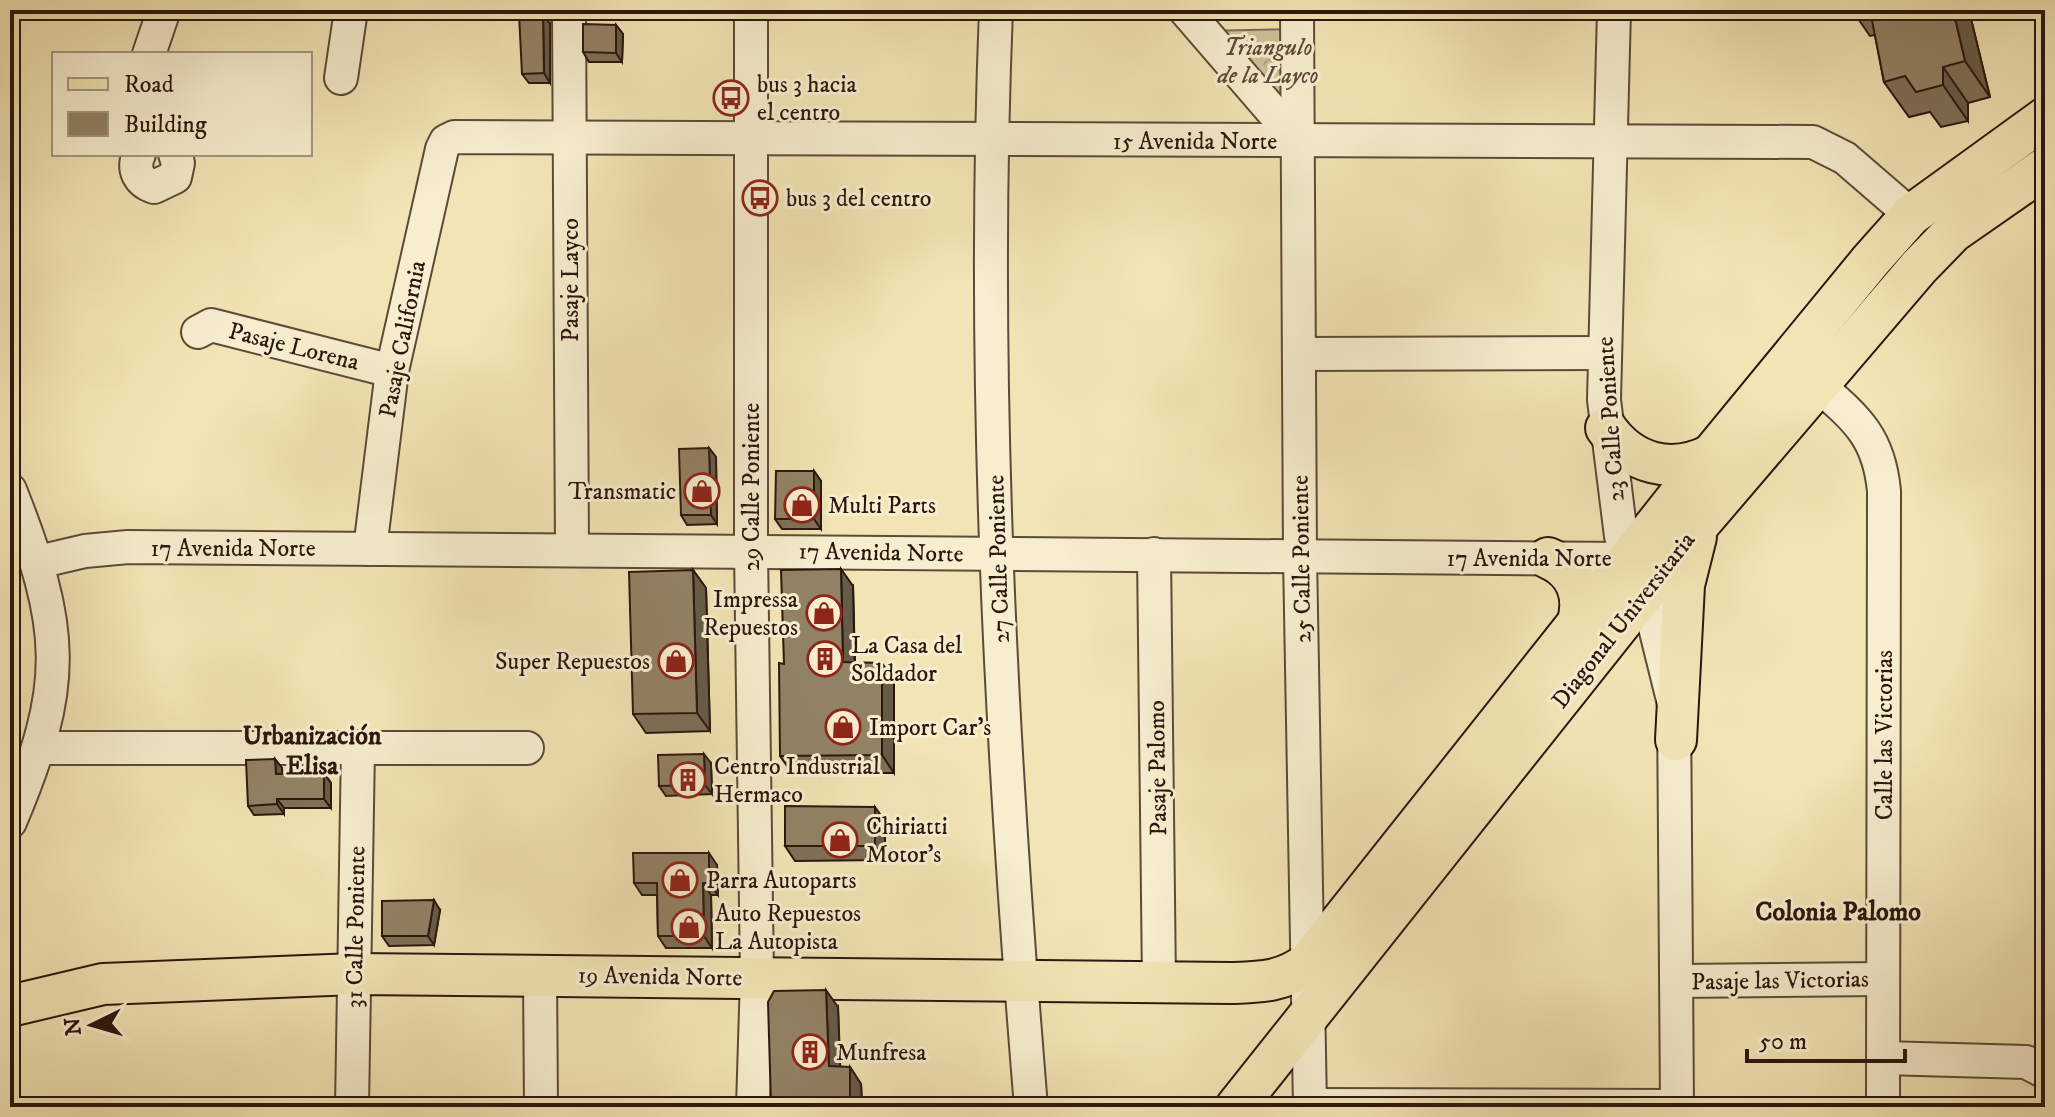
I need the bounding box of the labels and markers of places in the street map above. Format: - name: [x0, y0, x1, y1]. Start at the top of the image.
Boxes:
- place label: bus 3 hacia el centro: [757, 70, 857, 128]
- bus stop icon: bus 3 hacia el centro: [712, 79, 750, 117]
- bus stop icon: bus 3 del centro: [741, 179, 779, 217]
- place label: bus 3 del centro: [786, 184, 931, 214]
- shop icon: Transmatic: [683, 472, 721, 510]
- place label: Transmatic: [568, 477, 676, 507]
- shop icon: Multi Parts: [783, 486, 821, 524]
- place label: Multi Parts: [828, 491, 936, 521]
- place label: Impressa Repuestos: [703, 585, 799, 643]
- shop icon: Impressa Repuestos: [805, 594, 843, 632]
- place label: La Casa del Soldador: [851, 631, 963, 689]
- building icon: La Casa del Soldador: [806, 640, 844, 678]
- shop icon: Super Repuestos: [657, 642, 695, 680]
- place label: Super Repuestos: [495, 647, 650, 677]
- shop icon: Import Car's: [824, 708, 862, 746]
- place label: Import Car's: [869, 713, 991, 743]
- place label: Centro Industrial Hermaco: [714, 752, 881, 810]
- building icon: Centro Industrial Hermaco: [669, 761, 707, 799]
- place label: Chiriatti Motor's: [866, 812, 948, 870]
- shop icon: Chiriatti Motor's: [821, 821, 859, 859]
- shop icon: Parra Autoparts: [661, 861, 699, 899]
- place label: Parra Autoparts: [706, 866, 856, 896]
- place label: Auto Repuestos La Autopista: [715, 899, 861, 957]
- shop icon: Auto Repuestos La Autopista: [670, 908, 708, 946]
- building icon: Munfresa: [791, 1033, 829, 1071]
- place label: Munfresa: [836, 1038, 927, 1068]

